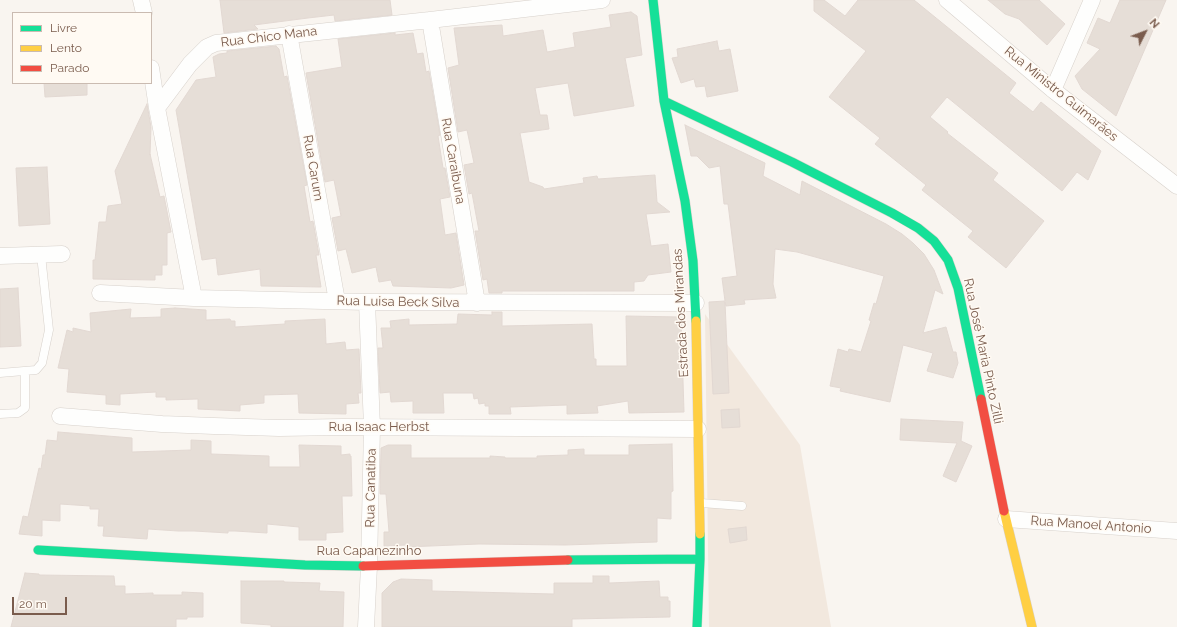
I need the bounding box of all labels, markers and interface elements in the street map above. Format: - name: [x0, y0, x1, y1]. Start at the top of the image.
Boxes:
- legend: [12, 12, 152, 84]
- north arrow: [1125, 12, 1165, 52]
- text: N: [1147, 16, 1162, 31]
- text: Livre: [50, 21, 77, 35]
- street label: Rua Chico Mana: [220, 23, 318, 51]
- text: Lento: [50, 41, 82, 55]
- street label: Rua Ministro Guimarães: [1001, 43, 1121, 145]
- text: Parado: [50, 61, 89, 75]
- street label: Rua Caraibuna: [438, 117, 468, 205]
- street label: Rua Carum: [300, 134, 326, 202]
- street label: Estrada dos Mirandas: [670, 248, 692, 378]
- street label: Rua José Maria Pinto Zilli: [960, 277, 1006, 425]
- street label: Rua Luisa Beck Silva: [336, 293, 460, 311]
- street label: Rua Isaac Herbst: [329, 419, 429, 435]
- street label: Rua Canatiba: [363, 448, 379, 528]
- street label: Rua Manoel Antonio: [1030, 513, 1152, 537]
- street label: Rua Capanezinho: [317, 543, 421, 559]
- scale bar: [14, 589, 69, 615]
- text: 20 m: [19, 597, 47, 611]

